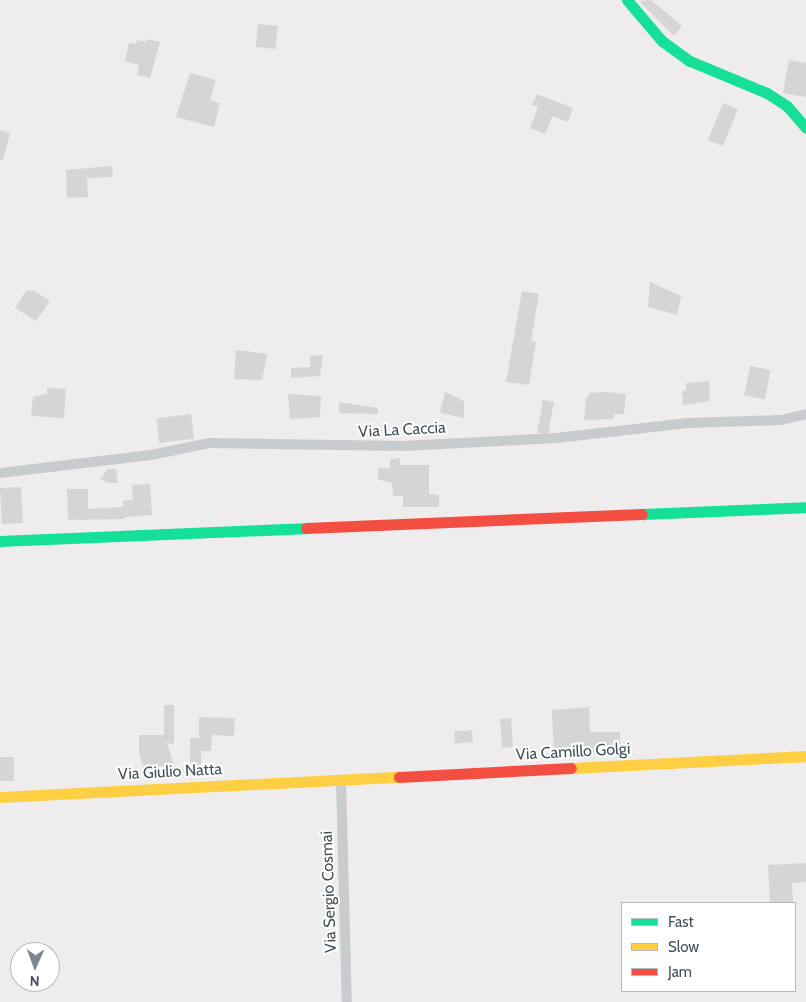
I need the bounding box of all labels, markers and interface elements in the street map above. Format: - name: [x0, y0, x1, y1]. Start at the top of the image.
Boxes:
- street label: Via La Caccia: [358, 418, 446, 442]
- street label: Via Camillo Golgi: [515, 739, 631, 765]
- street label: Via Giulio Natta: [117, 760, 223, 784]
- street label: Via Sergio Cosmai: [317, 831, 341, 953]
- legend: [621, 902, 796, 992]
- text: Fast: [668, 913, 693, 931]
- text: Slow: [668, 938, 699, 956]
- north arrow: [10, 942, 60, 992]
- text: Jam: [668, 963, 692, 981]
- text: N: [29, 972, 40, 990]

